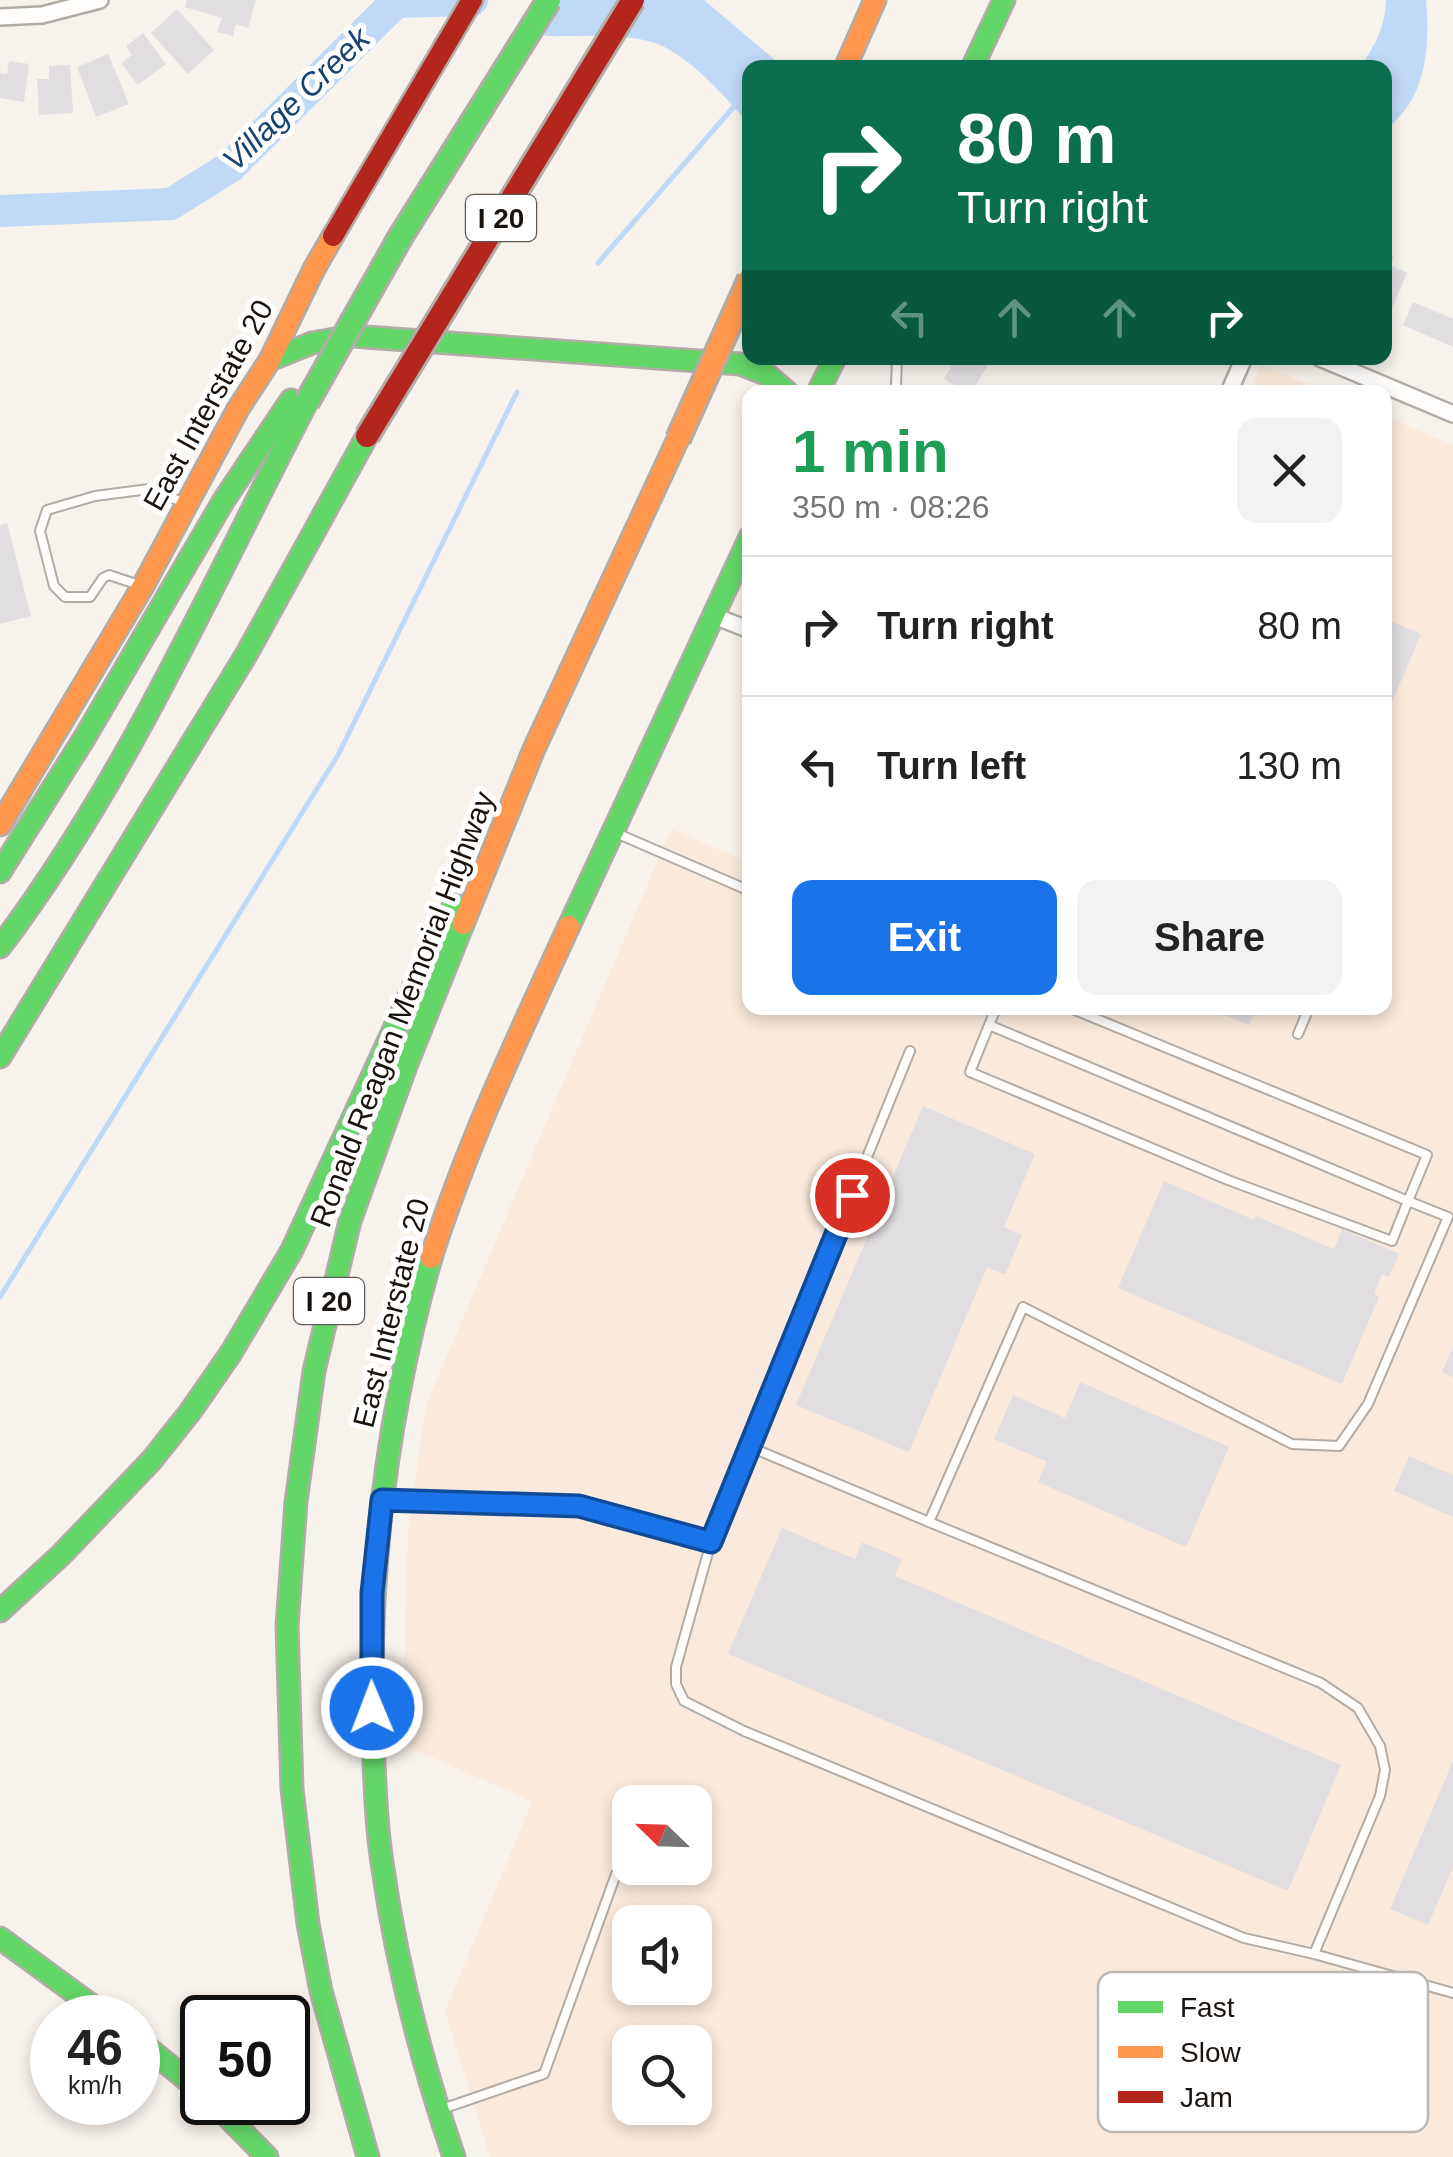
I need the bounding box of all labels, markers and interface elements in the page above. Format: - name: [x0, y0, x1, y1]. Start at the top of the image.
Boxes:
- water label: Village Creek: [215, 19, 378, 178]
- icon: right: [792, 100, 922, 230]
- text: 80 m: [957, 100, 1117, 178]
- text: Turn right: [957, 182, 1148, 233]
- road number: I 20: [466, 195, 536, 241]
- icon: left: [882, 290, 937, 345]
- icon: ahead: [987, 290, 1042, 345]
- icon: ahead: [1092, 290, 1147, 345]
- icon: right: [1197, 290, 1252, 345]
- street label: East Interstate 20: [137, 294, 279, 516]
- text: 1 min: [792, 418, 949, 485]
- button: close: [1237, 418, 1342, 523]
- text: 350 m · 08:26: [792, 489, 989, 525]
- icon: right: [792, 599, 847, 654]
- text: Turn right: [877, 605, 1054, 647]
- text: 80 m: [1258, 605, 1342, 647]
- icon: left: [792, 739, 847, 794]
- text: Turn left: [877, 745, 1026, 787]
- text: 130 m: [1236, 745, 1342, 787]
- street label: Ronald Reagan Memorial Highway: [304, 787, 500, 1231]
- button: Exit: [792, 880, 1057, 995]
- button: Share: [1077, 880, 1342, 995]
- pin: [810, 1153, 895, 1238]
- icon: arrive: [825, 1168, 880, 1223]
- street label: East Interstate 20: [347, 1195, 435, 1431]
- road number: I 20: [294, 1278, 364, 1324]
- position arrow: [320, 1656, 424, 1760]
- north arrow: [612, 1785, 712, 1885]
- map controls: [612, 1785, 712, 2125]
- button: sound: [612, 1905, 712, 2005]
- legend: [1098, 1972, 1428, 2132]
- text: Fast: [1180, 1992, 1235, 2023]
- speed limit sign: 50: [180, 1995, 310, 2125]
- text: 46: [67, 2020, 123, 2076]
- button: search: [612, 2025, 712, 2125]
- text: Slow: [1180, 2037, 1241, 2068]
- text: km/h: [68, 2071, 122, 2099]
- text: Jam: [1180, 2082, 1233, 2113]

